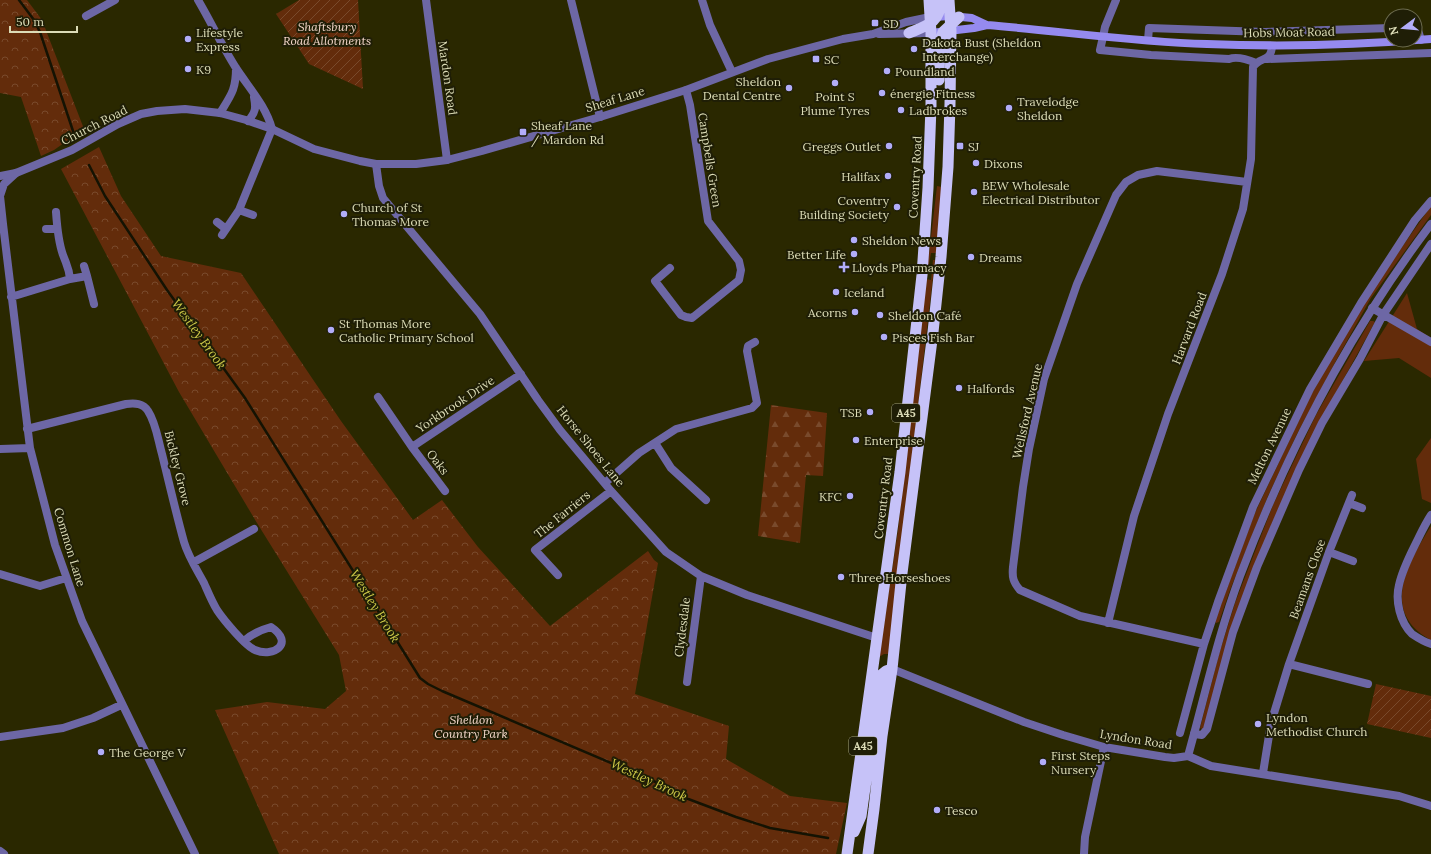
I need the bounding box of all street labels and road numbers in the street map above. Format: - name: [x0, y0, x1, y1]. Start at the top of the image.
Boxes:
- street label: Hobs Moat Road: [1243, 24, 1335, 40]
- street label: Mardon Road: [435, 40, 461, 116]
- street label: Sheaf Lane: [584, 83, 647, 115]
- street label: Church Road: [58, 102, 130, 148]
- street label: Campbells Green: [695, 112, 725, 208]
- street label: Coventry Road: [905, 135, 925, 219]
- street label: Harvard Road: [1168, 290, 1210, 366]
- street label: Wellsford Avenue: [1009, 361, 1045, 460]
- street label: Yorkbrook Drive: [412, 372, 497, 436]
- street label: Horse Shoes Lane: [554, 402, 629, 490]
- road number: A45: [892, 404, 920, 422]
- street label: Melton Avenue: [1244, 405, 1294, 487]
- street label: Bickley Grove: [161, 429, 195, 507]
- street label: Oaks: [424, 446, 453, 478]
- street label: Coventry Road: [871, 456, 895, 540]
- street label: The Farriers: [531, 487, 593, 541]
- street label: Common Lane: [51, 506, 89, 589]
- street label: Beamans Close: [1286, 537, 1329, 621]
- street label: Clydesdale: [671, 596, 693, 658]
- street label: Lyndon Road: [1099, 726, 1173, 752]
- road number: A45: [849, 737, 877, 755]

